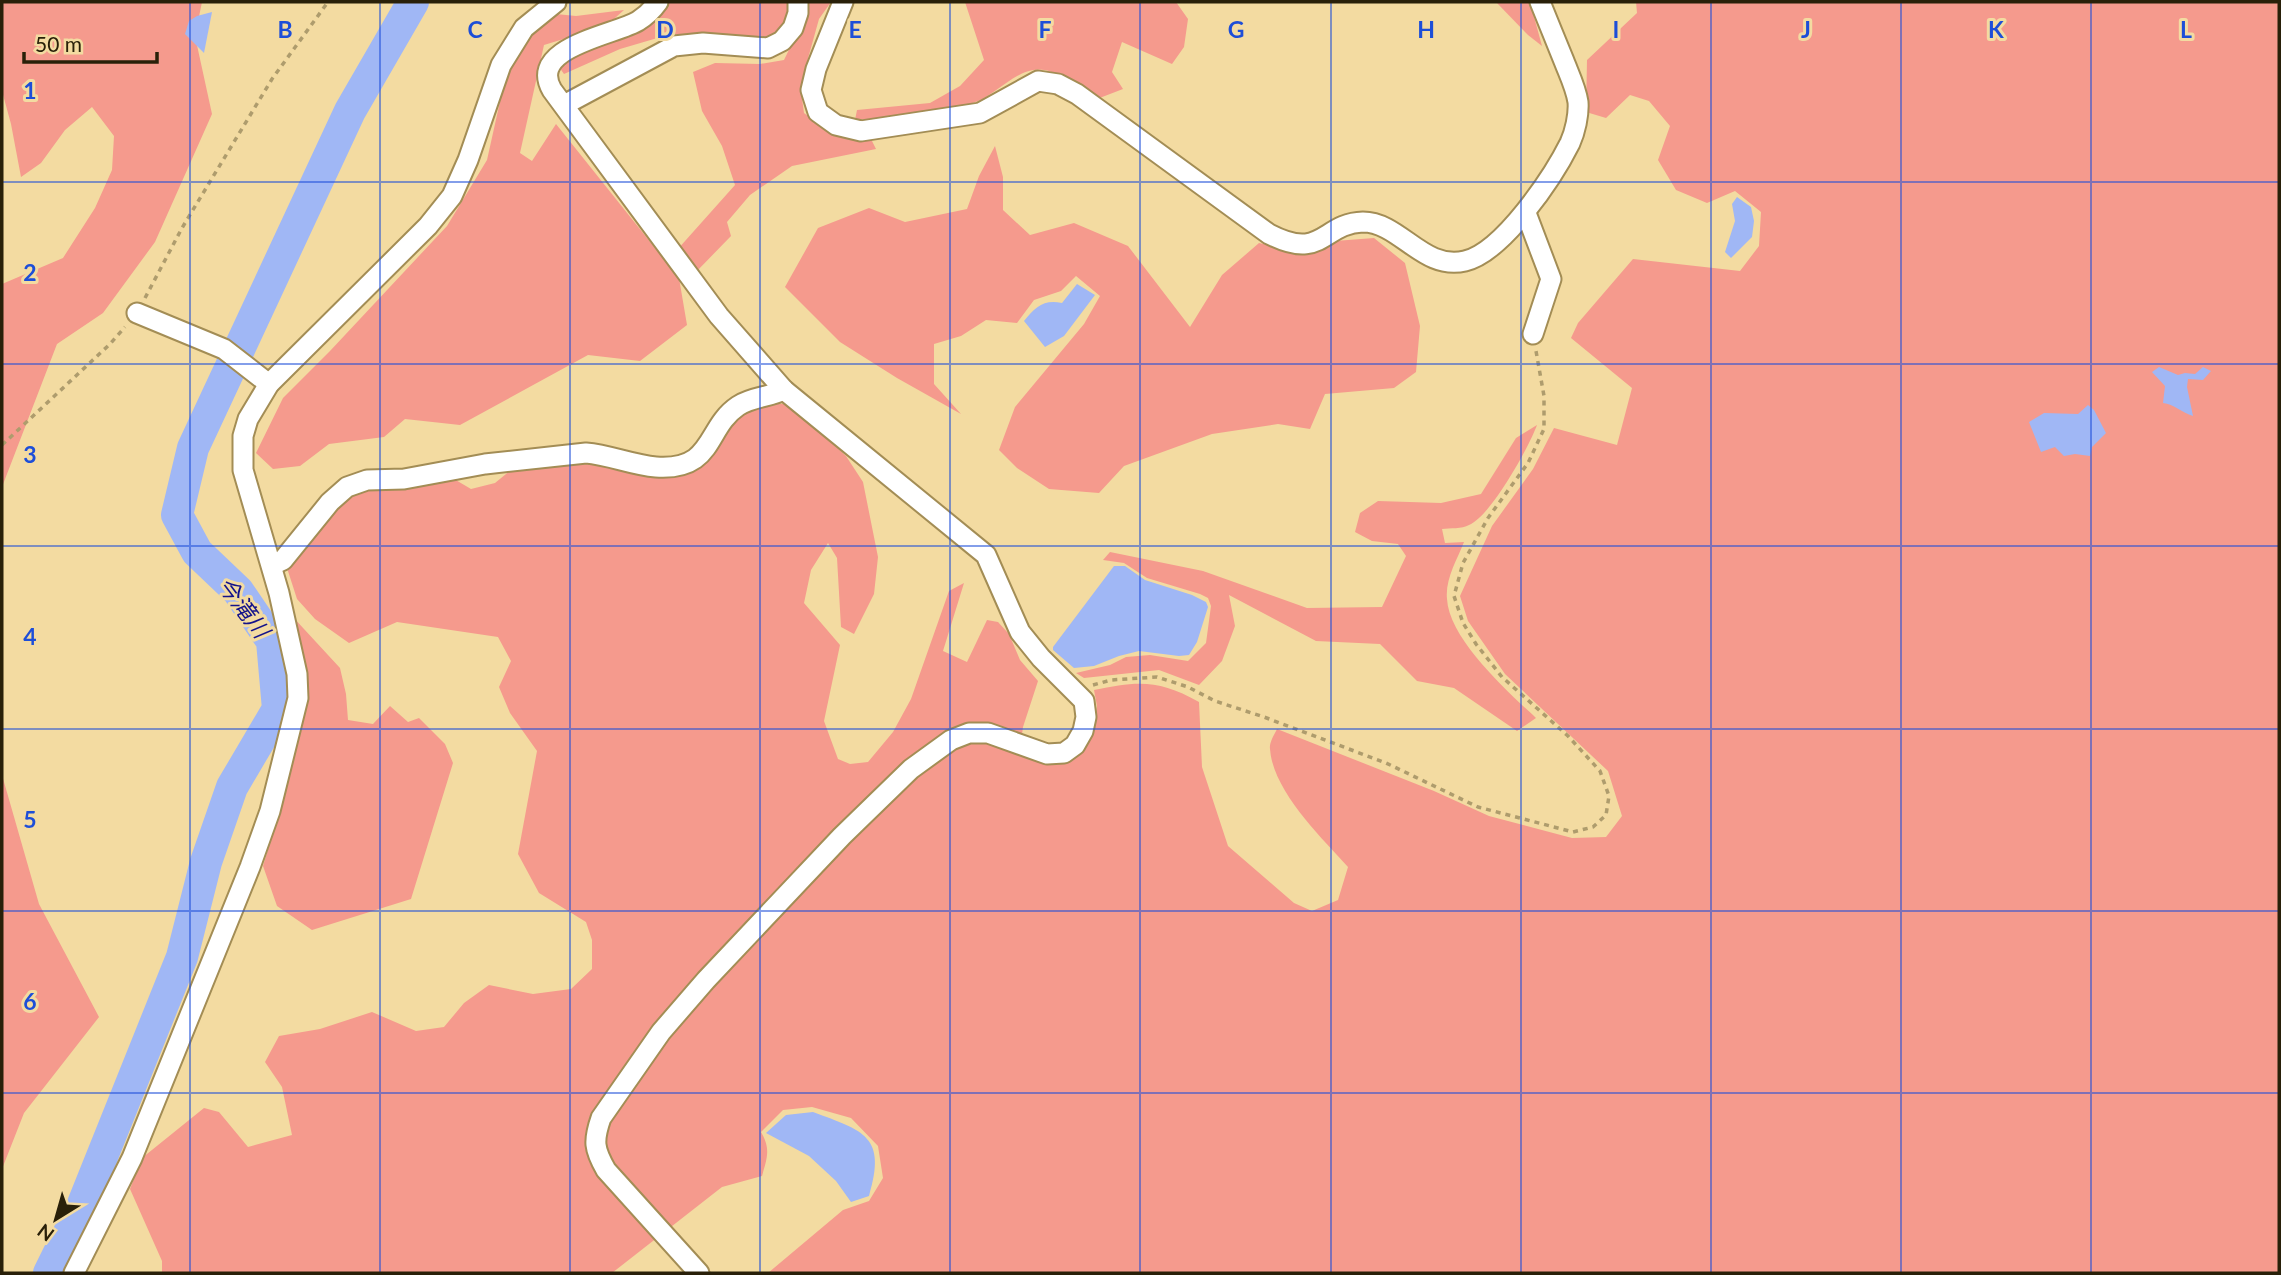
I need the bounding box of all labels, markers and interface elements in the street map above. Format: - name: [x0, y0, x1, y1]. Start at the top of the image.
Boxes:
- text: B: [277, 15, 293, 43]
- text: C: [467, 15, 483, 43]
- text: D: [656, 15, 674, 43]
- text: E: [848, 15, 862, 43]
- text: F: [1038, 15, 1052, 43]
- text: G: [1228, 15, 1244, 43]
- text: H: [1417, 15, 1435, 43]
- text: I: [1613, 15, 1619, 43]
- text: J: [1801, 15, 1811, 43]
- text: K: [1988, 15, 2004, 43]
- text: L: [2180, 15, 2192, 43]
- scale bar: [24, 21, 158, 65]
- text: 50 m: [35, 31, 82, 56]
- text: 1: [23, 76, 37, 104]
- text: 2: [23, 258, 37, 286]
- text: 3: [23, 440, 37, 468]
- water label: 今滝川: [212, 571, 278, 645]
- text: 4: [23, 622, 37, 650]
- text: 5: [23, 805, 37, 833]
- text: 6: [23, 987, 37, 1015]
- north arrow: [21, 1184, 91, 1254]
- text: N: [33, 1219, 58, 1247]

